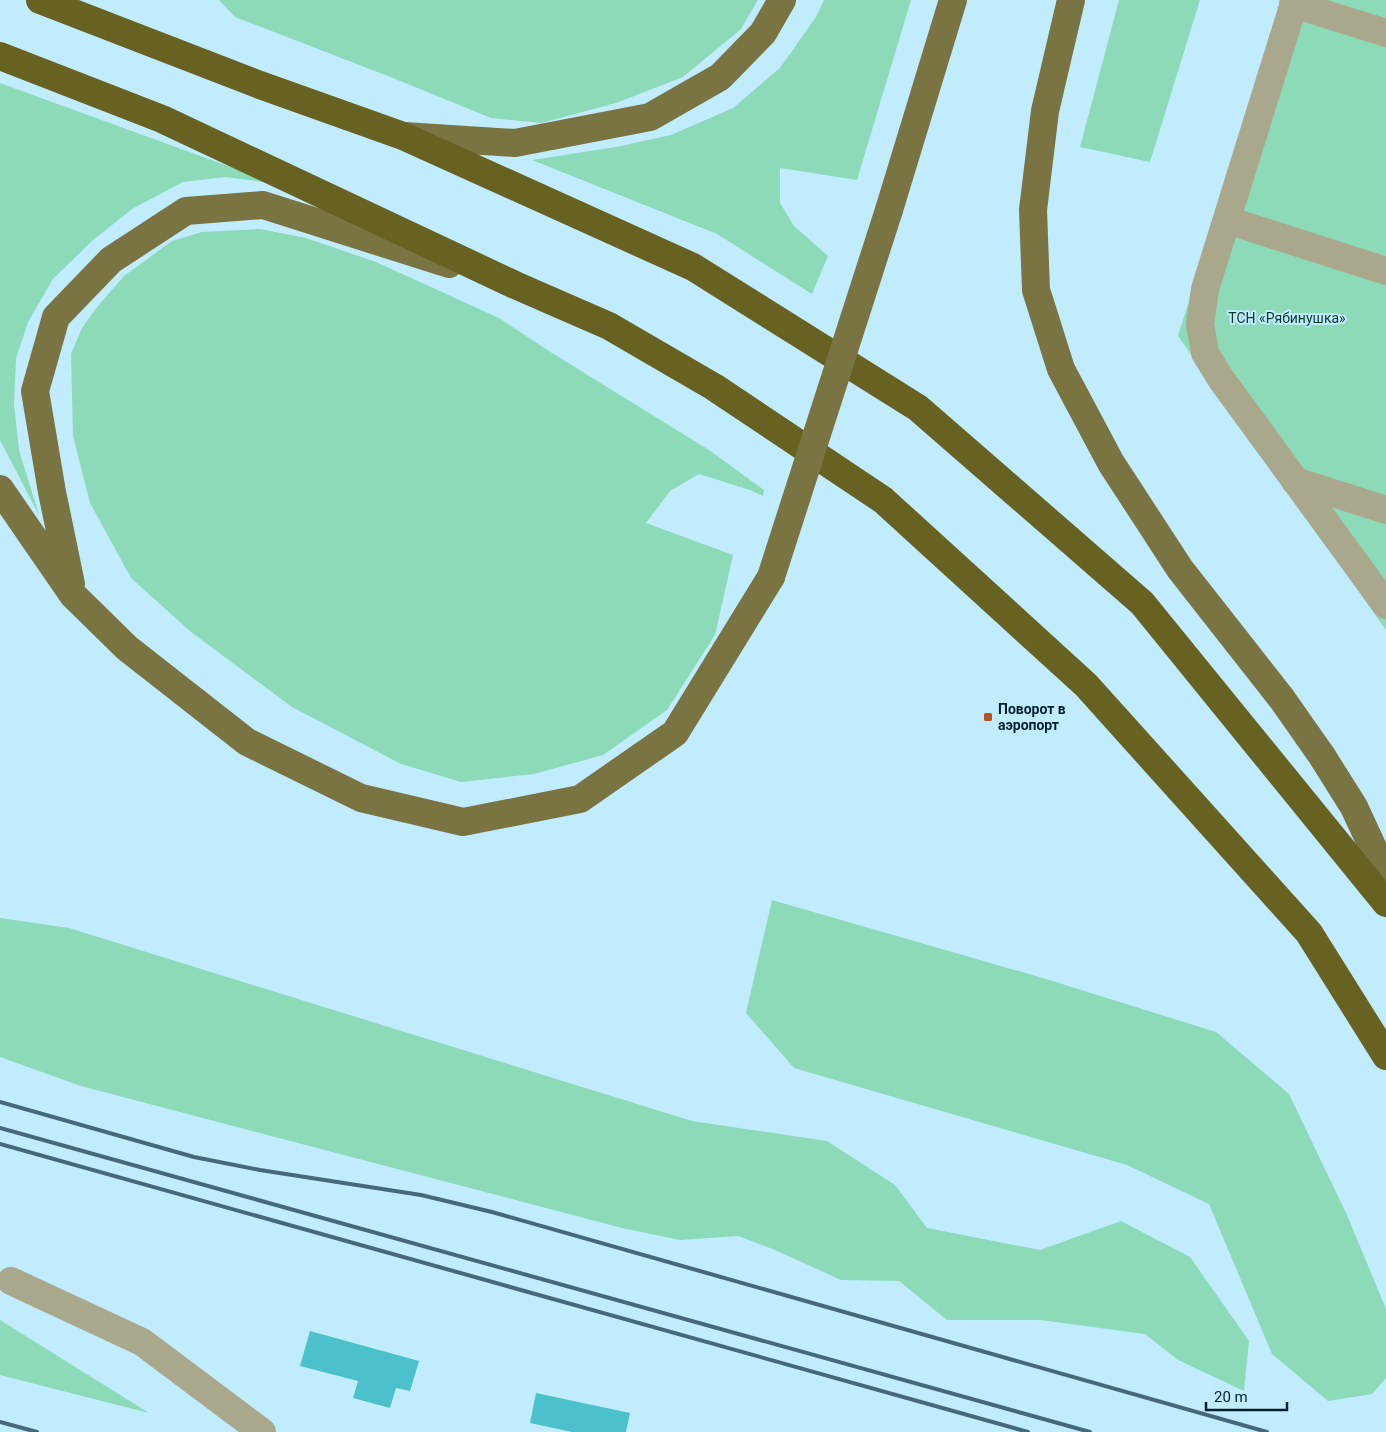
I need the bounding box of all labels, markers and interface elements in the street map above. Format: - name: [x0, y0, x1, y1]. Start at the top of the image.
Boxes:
- park label: ТСН «Рябинушка»: [1228, 310, 1346, 326]
- place label: Поворот в аэропорт: [998, 701, 1066, 733]
- marker: Поворот в аэропорт: [982, 711, 994, 723]
- scale bar: [1206, 1380, 1287, 1412]
- text: 20 m: [1214, 1388, 1248, 1406]

